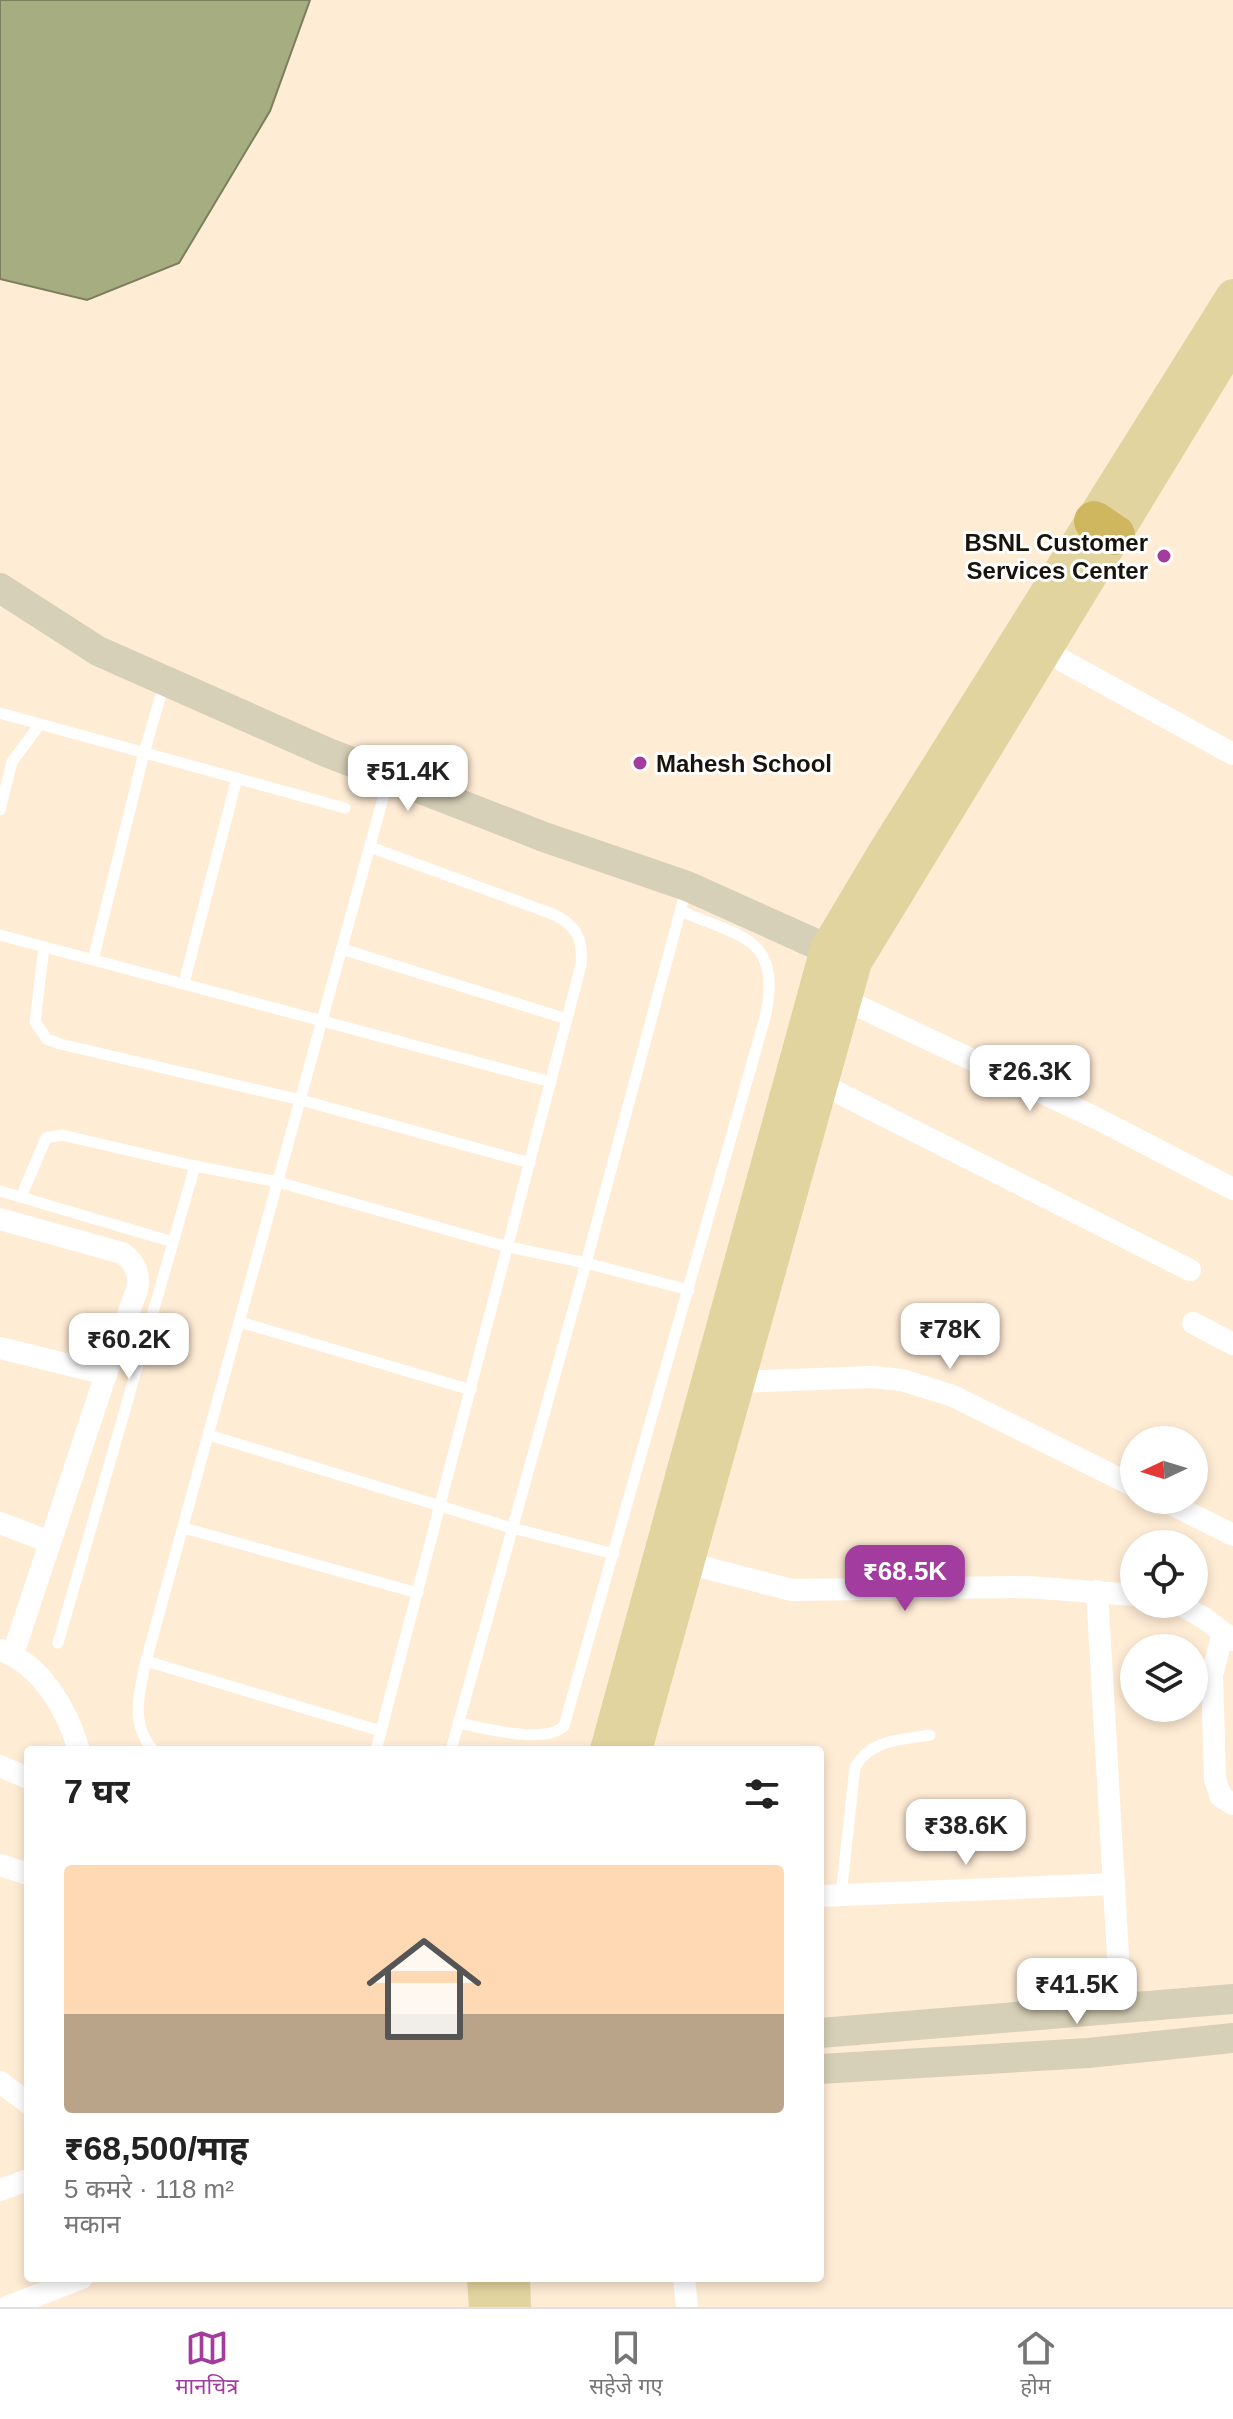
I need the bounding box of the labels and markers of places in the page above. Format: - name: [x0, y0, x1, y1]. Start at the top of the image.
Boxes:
- place label: BSNL Customer Services Center: [964, 529, 1148, 584]
- marker: BSNL Customer Services Center: [1155, 547, 1173, 565]
- pin: ₹51.4K: [343, 745, 473, 813]
- place label: Mahesh School: [656, 750, 832, 777]
- marker: Mahesh School: [631, 754, 649, 772]
- pin: ₹26.3K: [965, 1045, 1095, 1113]
- pin: ₹78K: [903, 1303, 997, 1371]
- pin: ₹60.2K: [64, 1313, 194, 1381]
- pin: ₹68.5K: [840, 1545, 970, 1613]
- pin: ₹38.6K: [901, 1799, 1031, 1867]
- pin: ₹41.5K: [1012, 1958, 1142, 2026]

